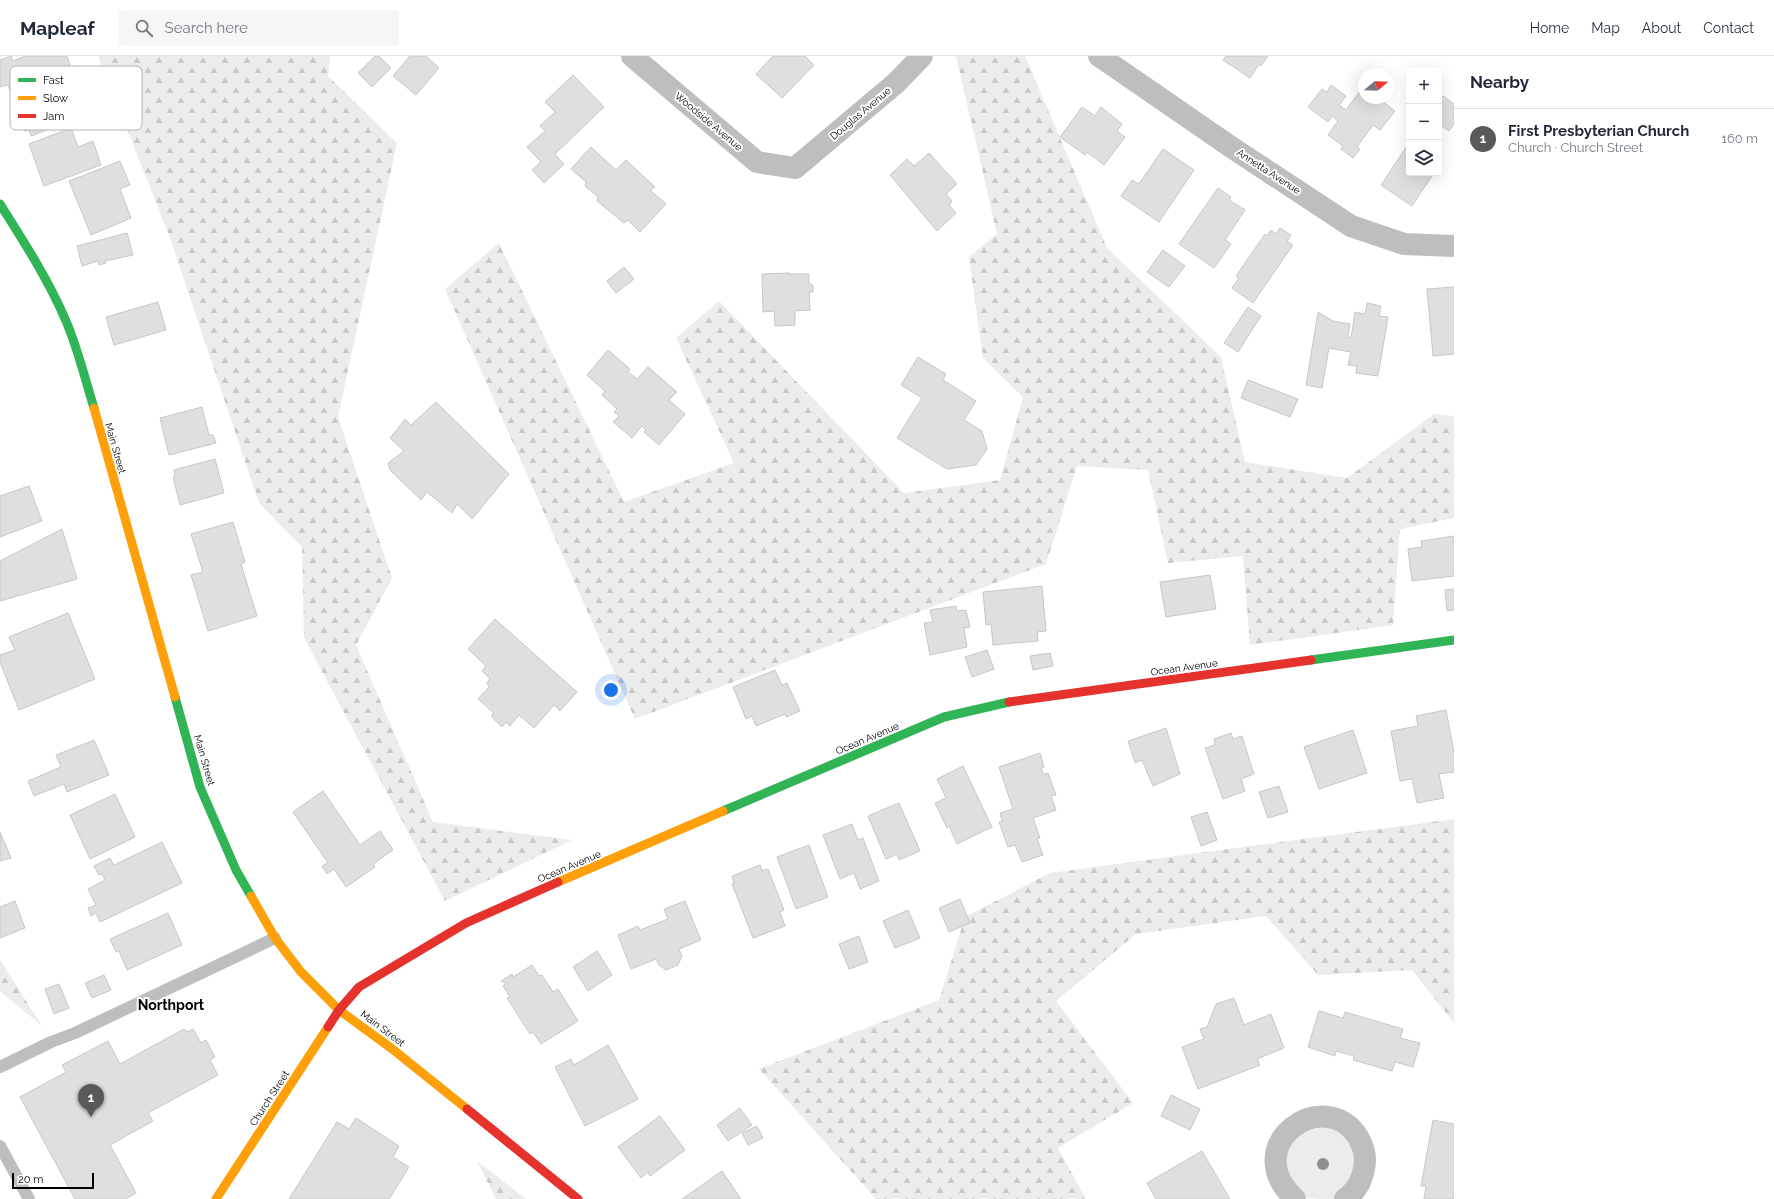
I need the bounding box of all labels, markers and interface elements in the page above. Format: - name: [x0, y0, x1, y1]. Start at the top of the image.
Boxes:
- search box: [119, 10, 399, 46]
- text: Mapleaf: [20, 17, 95, 39]
- icon: search: [133, 17, 155, 39]
- text: Search here: [165, 19, 248, 37]
- text: Home: [1530, 20, 1569, 36]
- text: Map: [1591, 20, 1620, 36]
- text: About: [1642, 20, 1681, 36]
- text: Contact: [1703, 20, 1754, 36]
- legend: [10, 66, 142, 130]
- north arrow: [1358, 68, 1394, 104]
- map controls: [1406, 68, 1442, 176]
- button: +: [1406, 68, 1442, 104]
- text: Nearby: [1470, 72, 1529, 92]
- text: Fast: [43, 74, 64, 87]
- street label: Douglas Avenue: [828, 85, 893, 142]
- street label: Woodside Avenue: [673, 90, 745, 153]
- text: Slow: [43, 92, 68, 105]
- button: −: [1406, 104, 1442, 140]
- text: Jam: [43, 110, 64, 123]
- text: First Presbyterian Church: [1508, 122, 1689, 140]
- text: 1: [1480, 131, 1486, 146]
- text: 160 m: [1721, 131, 1758, 146]
- button: layers: [1406, 140, 1442, 176]
- text: Church · Church Street: [1508, 140, 1643, 155]
- street label: Annetta Avenue: [1235, 147, 1303, 196]
- street label: Main Street: [103, 421, 128, 475]
- street label: Ocean Avenue: [1150, 657, 1218, 678]
- your location: [601, 680, 621, 700]
- street label: Ocean Avenue: [834, 720, 900, 757]
- street label: Main Street: [192, 733, 217, 787]
- street label: Ocean Avenue: [536, 848, 602, 885]
- district label: Northport: [138, 997, 205, 1013]
- street label: Main Street: [358, 1008, 407, 1049]
- street label: Church Street: [247, 1068, 292, 1128]
- pin: 1: [78, 1084, 104, 1117]
- scale bar: [12, 1171, 94, 1190]
- text: 20 m: [18, 1173, 43, 1186]

